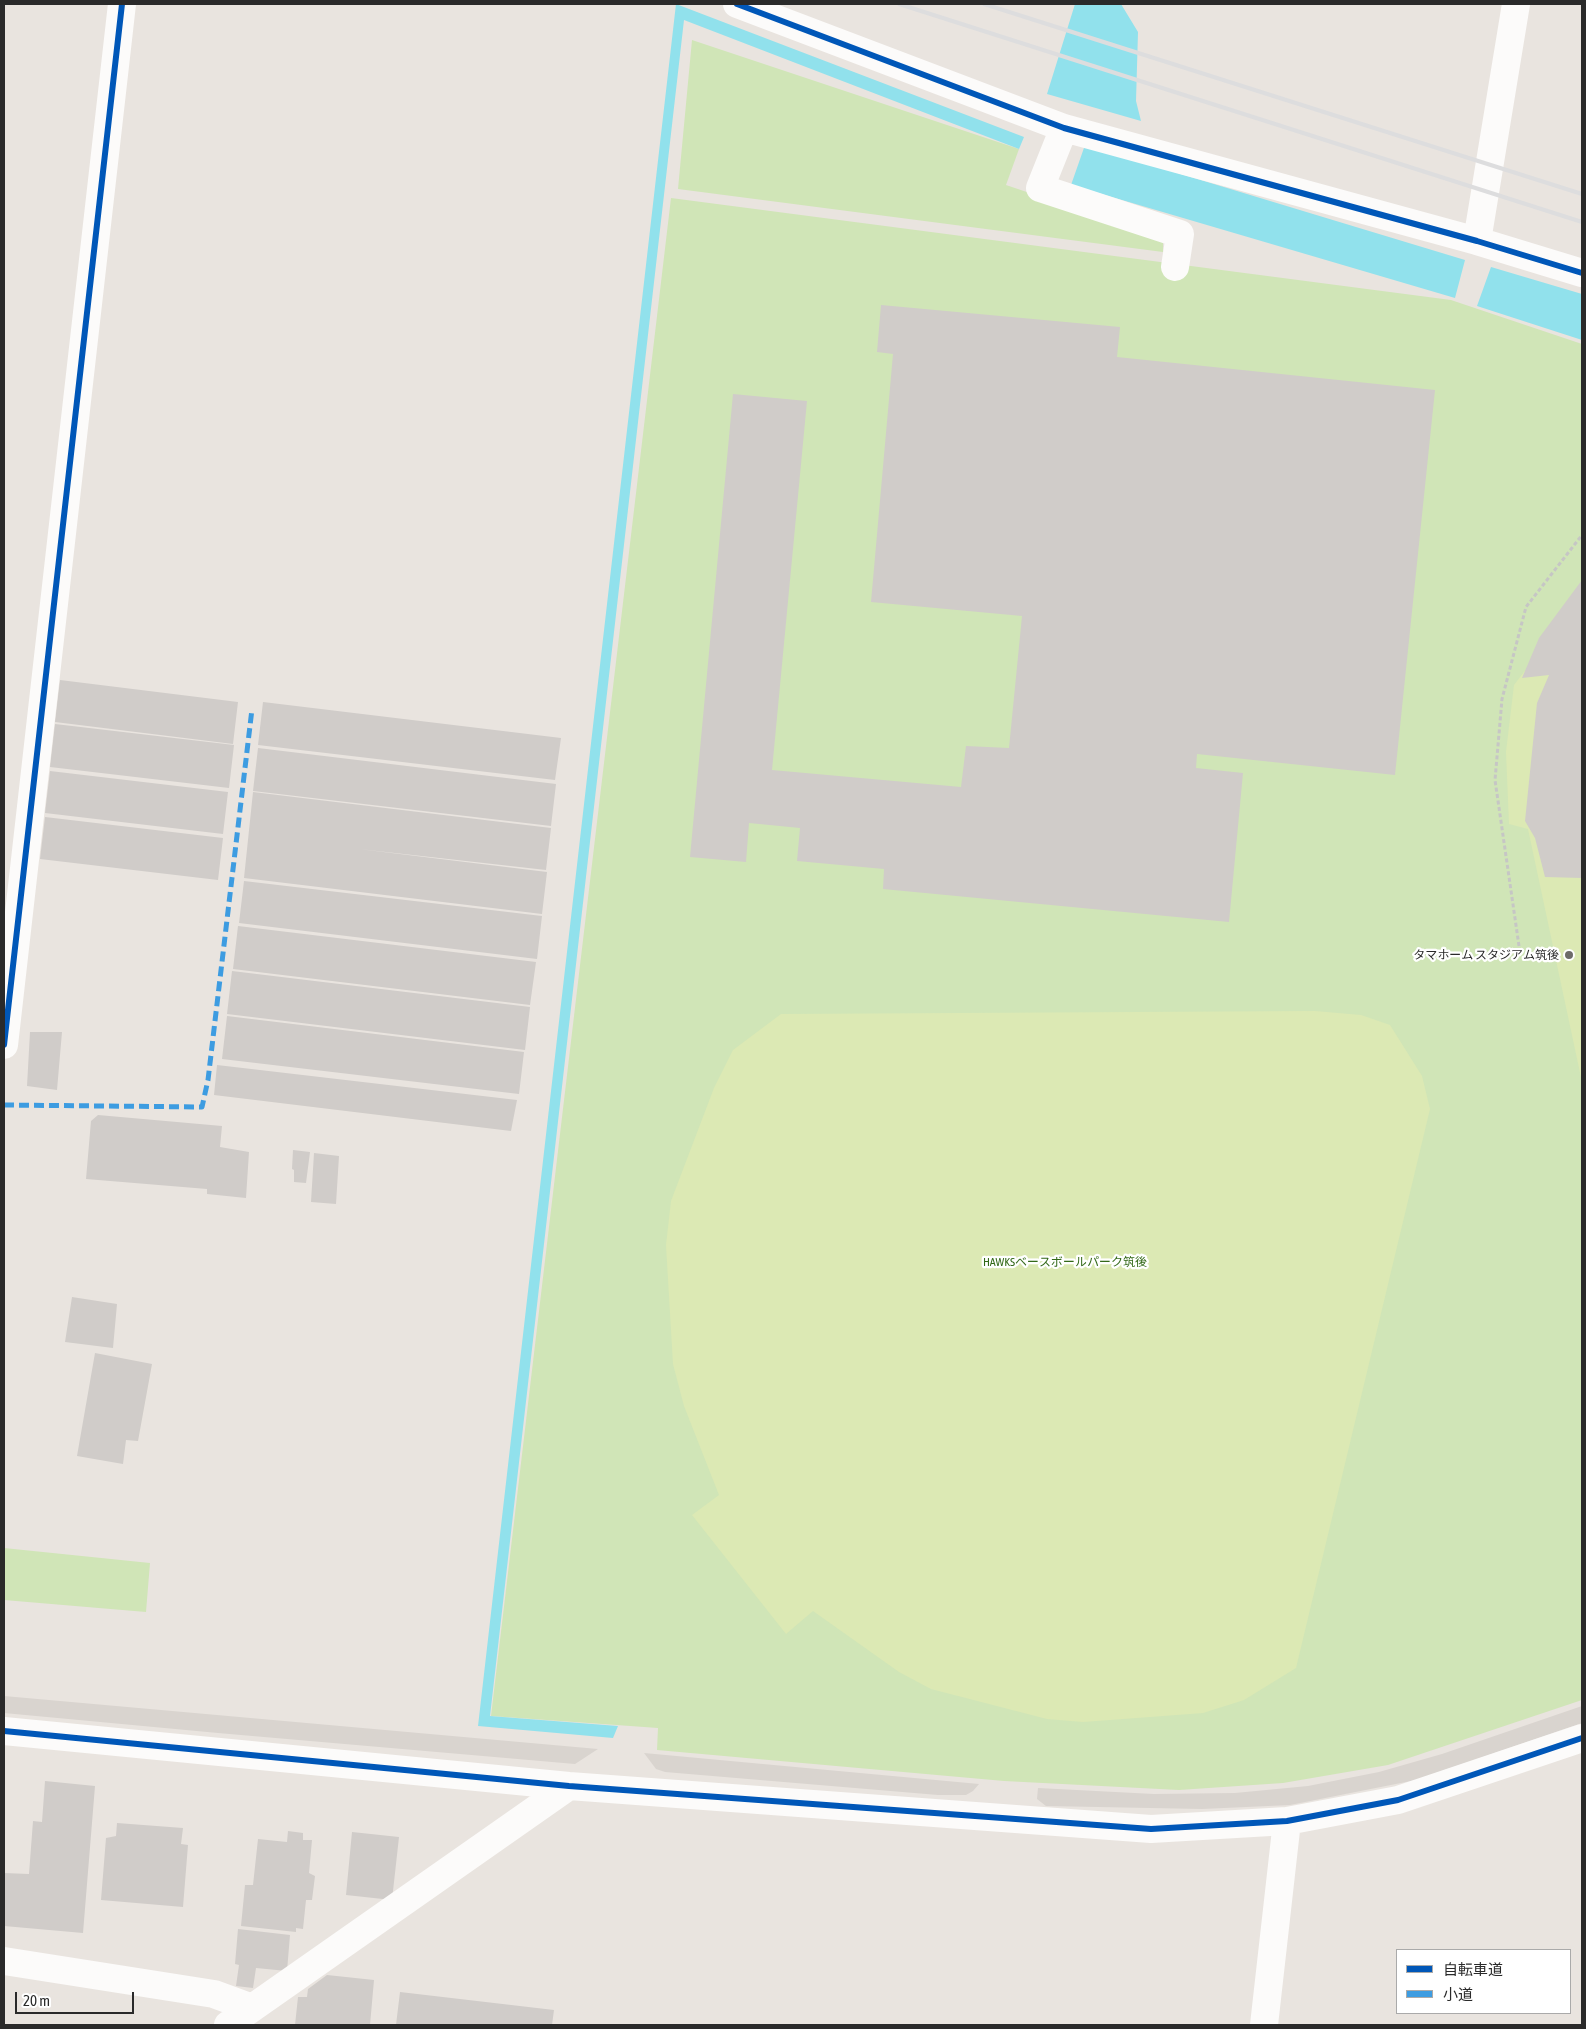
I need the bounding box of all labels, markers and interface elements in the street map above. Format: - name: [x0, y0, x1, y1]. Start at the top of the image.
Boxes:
- place label: タマホーム スタジアム筑後: [1413, 948, 1559, 962]
- marker: タマホーム スタジアム筑後: [1563, 949, 1575, 961]
- park label: HAWKSベースボールパーク筑後: [983, 1255, 1147, 1269]
- legend: [1396, 1949, 1571, 2014]
- text: 自転車道: [1443, 1961, 1503, 1978]
- scale bar: [18, 1982, 136, 2014]
- text: 小道: [1443, 1986, 1473, 2003]
- text: 20 m: [23, 1992, 50, 2009]

